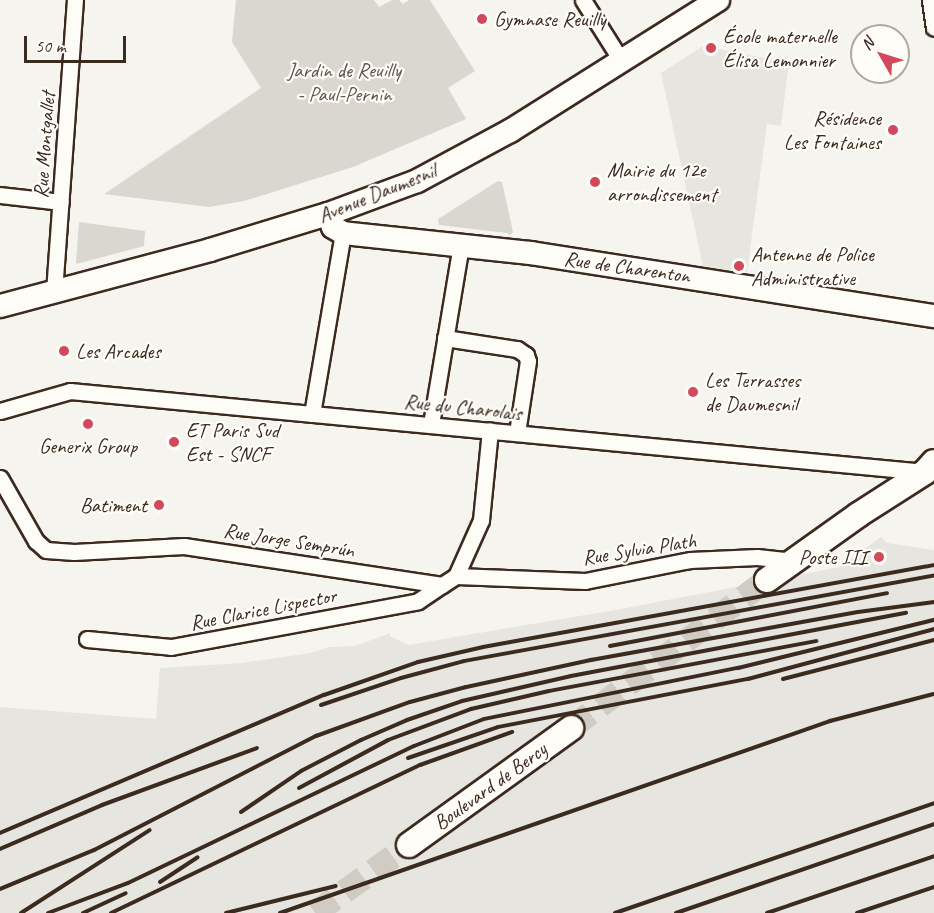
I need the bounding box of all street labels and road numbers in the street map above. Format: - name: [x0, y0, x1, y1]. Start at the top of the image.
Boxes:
- street label: Rue Montgallet: [28, 91, 60, 199]
- street label: Avenue Daumesnil: [314, 158, 440, 228]
- street label: Rue de Charenton: [562, 246, 692, 288]
- street label: Rue du Charolais: [403, 388, 523, 426]
- street label: Rue Jorge Semprún: [222, 517, 356, 563]
- street label: Rue Sylvia Plath: [580, 528, 698, 570]
- street label: Rue Clarice Lispector: [187, 582, 339, 636]
- street label: Boulevard de Bercy: [429, 737, 551, 835]

